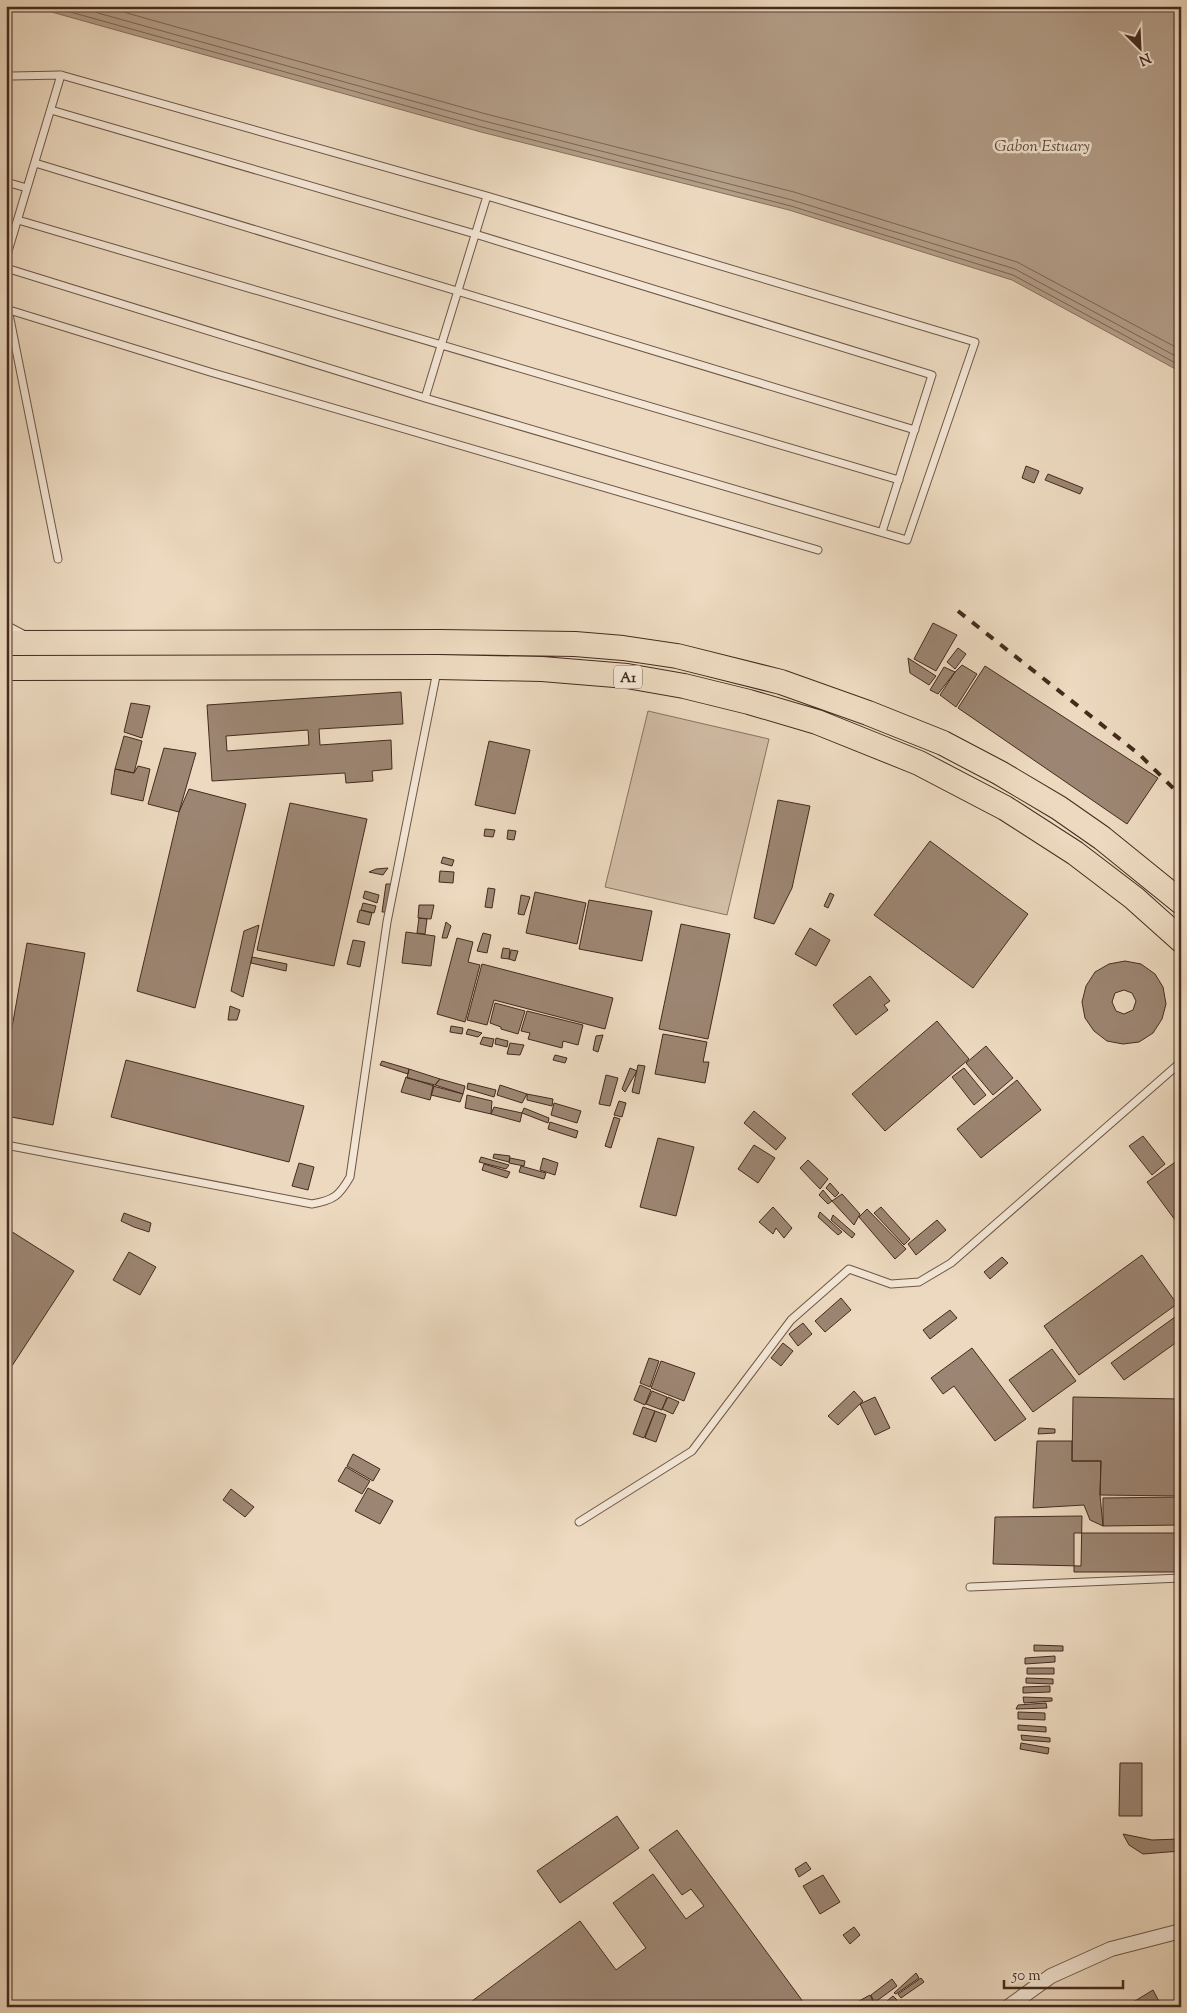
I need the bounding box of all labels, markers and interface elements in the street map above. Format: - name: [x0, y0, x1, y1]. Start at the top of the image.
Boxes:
- north arrow: [1114, 22, 1164, 72]
- text: N: [1135, 47, 1154, 69]
- water label: Gabon Estuary: [994, 136, 1090, 159]
- road number: A1: [614, 666, 642, 689]
- scale bar: [1004, 1958, 1123, 1990]
- text: 50 m: [1011, 1966, 1041, 1987]

